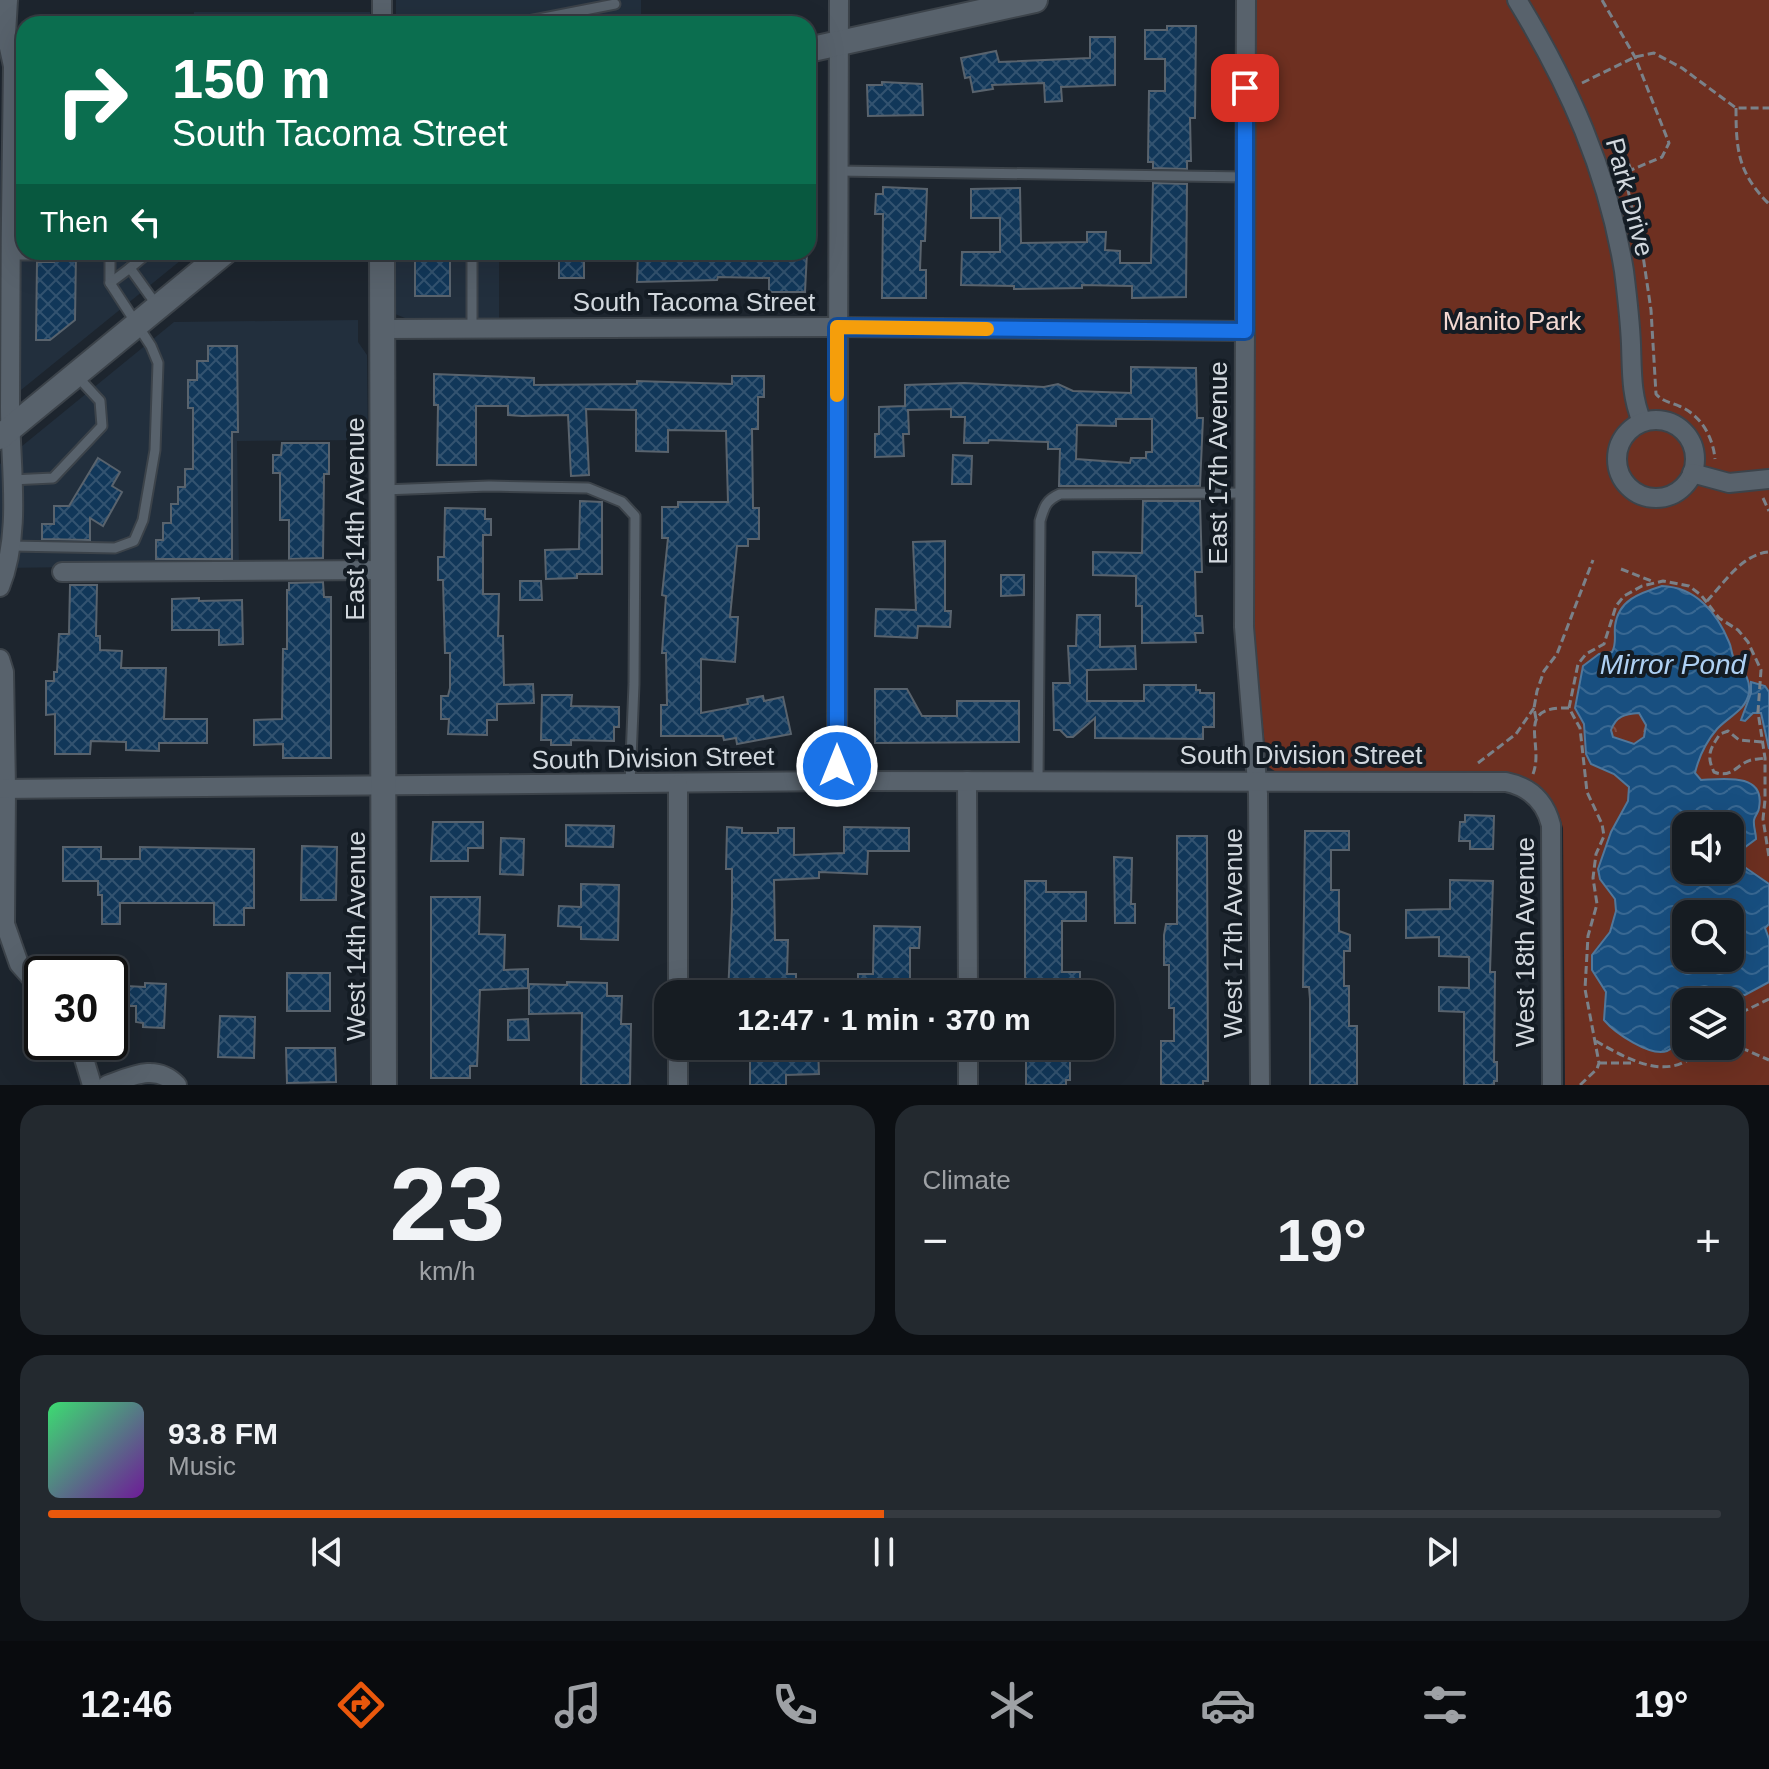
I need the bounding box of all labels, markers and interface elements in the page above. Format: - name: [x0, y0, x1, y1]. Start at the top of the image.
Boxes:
- text: 150 m: [172, 47, 331, 110]
- icon: right: [40, 48, 144, 152]
- pin: [1211, 54, 1279, 122]
- icon: arrive: [1223, 66, 1267, 110]
- text: South Tacoma Street: [172, 113, 508, 154]
- street label: Park Drive: [1600, 135, 1660, 259]
- icon: left: [124, 200, 168, 244]
- text: Then: [40, 205, 108, 238]
- street label: South Tacoma Street: [573, 287, 816, 317]
- park label: Manito Park: [1443, 306, 1582, 336]
- street label: East 17th Avenue: [1203, 361, 1233, 565]
- street label: East 14th Avenue: [340, 417, 370, 621]
- water label: Mirror Pond: [1600, 649, 1748, 680]
- position arrow: [795, 724, 879, 808]
- street label: South Division Street: [1180, 740, 1423, 770]
- street label: South Division Street: [531, 741, 775, 775]
- map controls: [1672, 812, 1744, 1060]
- button: sound: [1672, 812, 1744, 884]
- street label: West 17th Avenue: [1218, 828, 1248, 1038]
- street label: West 14th Avenue: [341, 831, 371, 1041]
- street label: West 18th Avenue: [1510, 837, 1540, 1047]
- button: search: [1672, 900, 1744, 972]
- speed limit sign: 30: [24, 956, 128, 1060]
- button: layers: [1672, 988, 1744, 1060]
- text: 12:47 · 1 min · 370 m: [737, 1003, 1031, 1036]
- text: 23: [389, 1146, 505, 1262]
- text: Climate: [923, 1165, 1011, 1195]
- text: 19°: [1276, 1207, 1367, 1274]
- text: −: [923, 1216, 948, 1265]
- text: +: [1695, 1216, 1721, 1265]
- text: km/h: [419, 1256, 475, 1286]
- text: 93.8 FM: [168, 1417, 278, 1450]
- text: Music: [168, 1451, 236, 1481]
- icon: previous: [305, 1530, 349, 1574]
- icon: pause: [862, 1530, 906, 1574]
- icon: next: [1420, 1530, 1464, 1574]
- icon: directions: [333, 1677, 389, 1733]
- icon: music: [550, 1677, 606, 1733]
- icon: phone: [767, 1677, 823, 1733]
- icon: climate: [984, 1677, 1040, 1733]
- icon: car: [1200, 1677, 1256, 1733]
- icon: filters: [1417, 1677, 1473, 1733]
- text: 12:46: [80, 1684, 172, 1725]
- text: 19°: [1634, 1684, 1689, 1725]

